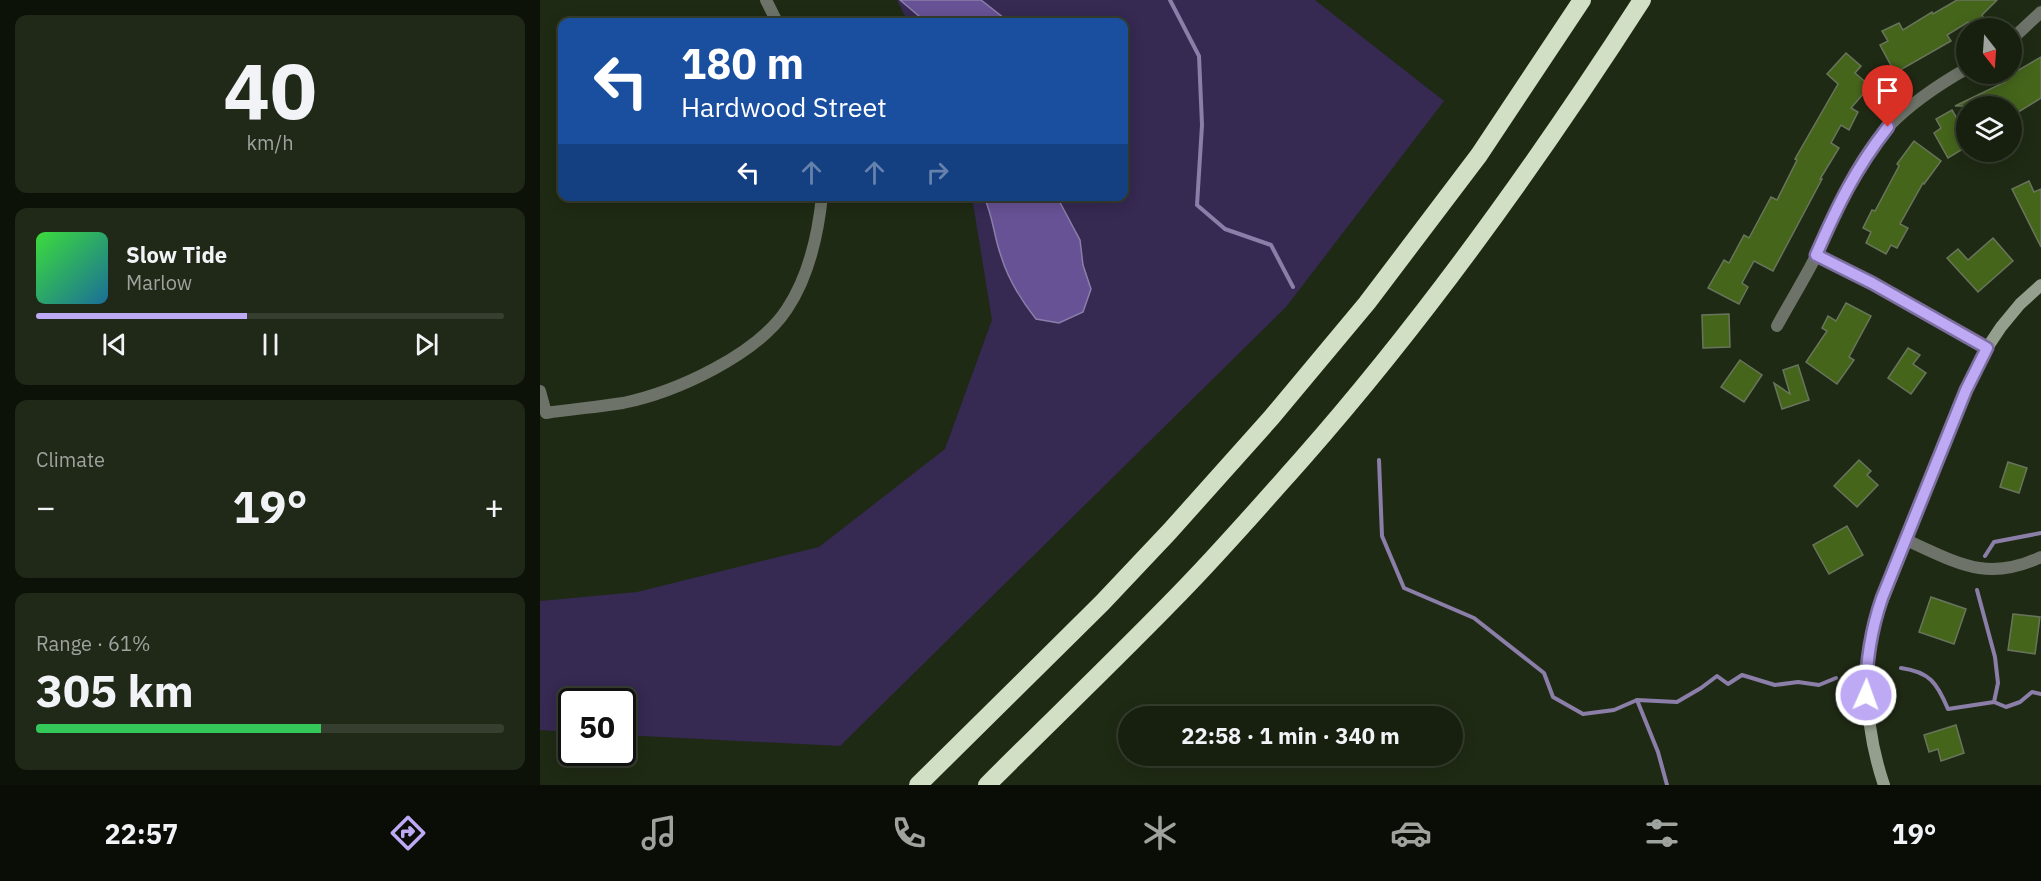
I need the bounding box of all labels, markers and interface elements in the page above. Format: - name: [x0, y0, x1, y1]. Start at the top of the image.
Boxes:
- north arrow: [1956, 18, 2022, 84]
- map controls: [1956, 18, 2022, 162]
- text: 180 m: [681, 36, 804, 91]
- text: 40: [223, 39, 317, 140]
- icon: left: [582, 42, 660, 120]
- pin: [1862, 65, 1913, 127]
- icon: arrive: [1871, 74, 1904, 107]
- text: Hardwood Street: [681, 89, 887, 124]
- button: layers: [1956, 96, 2022, 162]
- text: km/h: [246, 129, 294, 156]
- icon: left: [732, 156, 765, 189]
- icon: ahead: [795, 156, 828, 189]
- icon: ahead: [858, 156, 891, 189]
- icon: right: [921, 156, 954, 189]
- text: Slow Tide: [126, 240, 227, 269]
- text: Marlow: [126, 269, 192, 296]
- icon: previous: [98, 328, 131, 361]
- icon: pause: [254, 328, 287, 361]
- icon: next: [410, 328, 443, 361]
- text: Climate: [36, 446, 105, 473]
- text: 19°: [232, 477, 308, 535]
- text: −: [36, 485, 56, 528]
- text: +: [484, 485, 504, 528]
- text: Range · 61%: [36, 630, 151, 657]
- text: 305 km: [36, 661, 194, 719]
- position arrow: [1834, 663, 1898, 727]
- speed limit sign: 50: [558, 688, 636, 766]
- text: 22:58 · 1 min · 340 m: [1181, 721, 1400, 750]
- icon: directions: [387, 812, 429, 854]
- icon: music: [638, 812, 680, 854]
- icon: phone: [888, 812, 930, 854]
- icon: climate: [1139, 812, 1181, 854]
- icon: car: [1390, 812, 1432, 854]
- icon: filters: [1641, 812, 1683, 854]
- text: 22:57: [104, 816, 178, 851]
- text: 19°: [1891, 816, 1937, 851]

